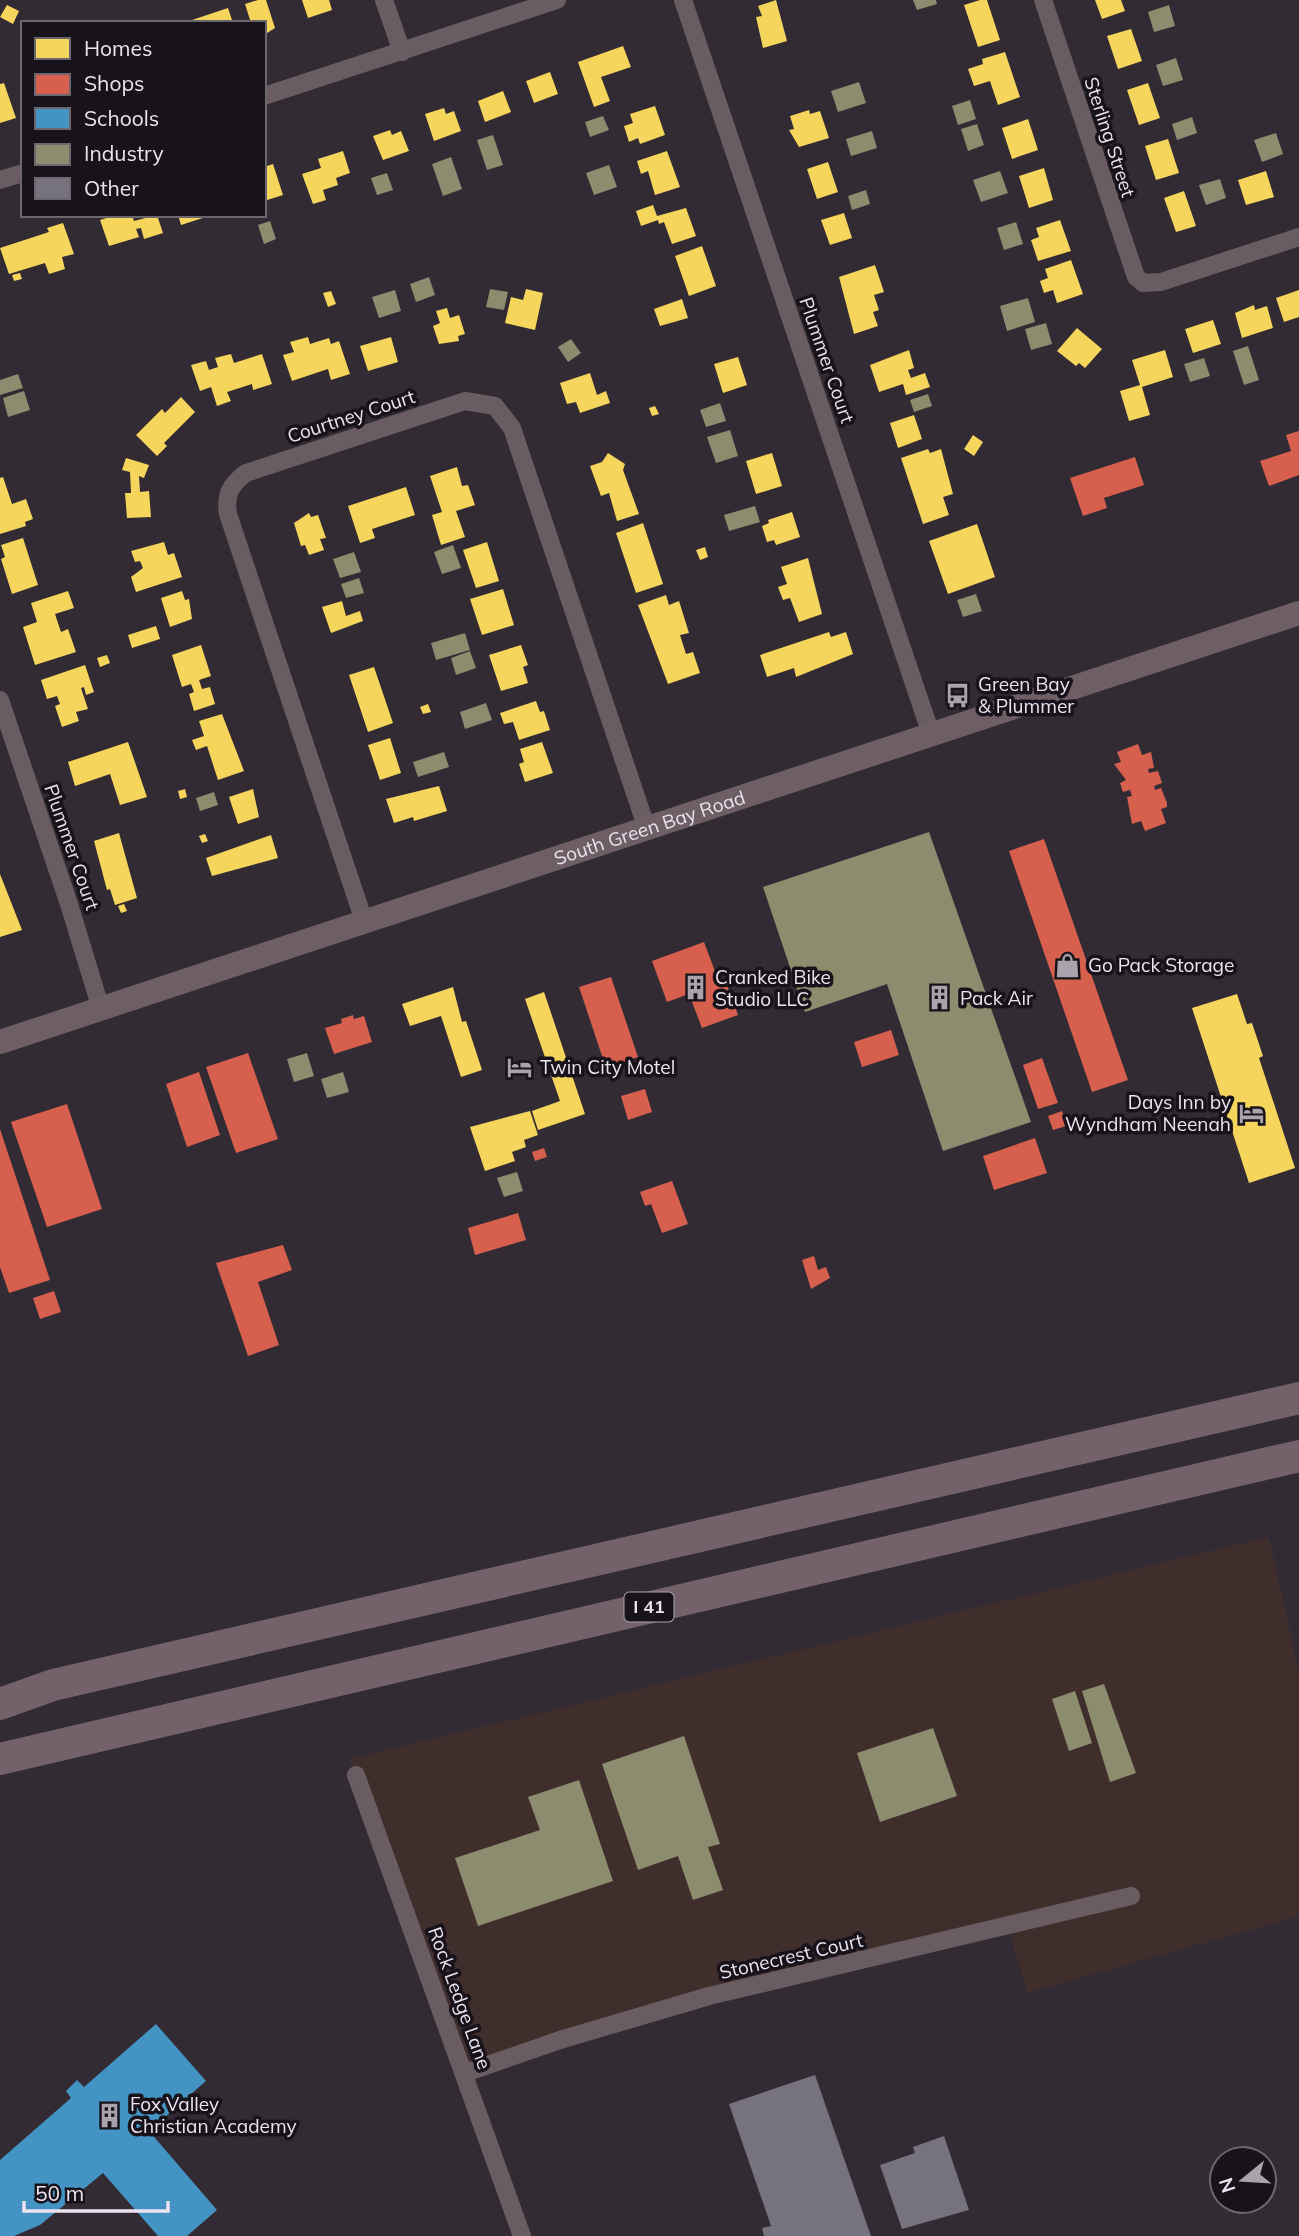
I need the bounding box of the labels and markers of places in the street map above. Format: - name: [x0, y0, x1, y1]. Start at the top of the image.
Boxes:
- place label: Green Bay & Plummer: [978, 672, 1074, 718]
- bus stop icon: Green Bay & Plummer: [944, 681, 972, 709]
- shop icon: Go Pack Storage: [1054, 951, 1082, 979]
- place label: Go Pack Storage: [1088, 953, 1234, 977]
- place label: Cranked Bike Studio LLC: [715, 965, 831, 1011]
- building icon: Cranked Bike Studio LLC: [681, 974, 709, 1002]
- building icon: Pack Air: [926, 984, 954, 1012]
- place label: Pack Air: [960, 986, 1033, 1010]
- hotel icon: Twin City Motel: [506, 1053, 534, 1081]
- place label: Twin City Motel: [540, 1055, 675, 1079]
- place label: Days Inn by Wyndham Neenah: [1065, 1090, 1231, 1136]
- hotel icon: Days Inn by Wyndham Neenah: [1237, 1099, 1265, 1127]
- place label: Fox Valley Christian Academy: [130, 2092, 297, 2138]
- building icon: Fox Valley Christian Academy: [96, 2101, 124, 2129]

